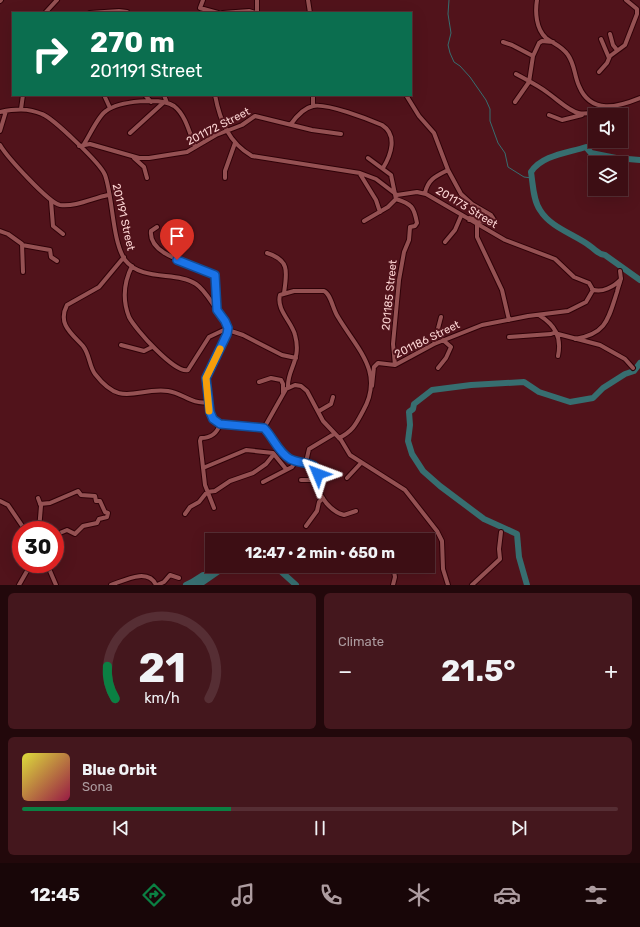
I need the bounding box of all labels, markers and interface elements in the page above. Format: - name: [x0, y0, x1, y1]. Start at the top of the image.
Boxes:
- text: 270 m: [90, 26, 175, 59]
- icon: right: [24, 28, 76, 80]
- text: 201191 Street: [90, 60, 202, 82]
- street label: 201172 Street: [184, 105, 253, 148]
- map controls: [588, 108, 628, 196]
- button: sound: [588, 108, 628, 148]
- button: layers: [588, 156, 628, 196]
- street label: 201191 Street: [109, 182, 138, 253]
- street label: 201173 Street: [434, 184, 501, 231]
- pin: [160, 219, 194, 260]
- icon: arrive: [166, 225, 188, 247]
- street label: 201185 Street: [379, 258, 400, 331]
- street label: 201186 Street: [392, 318, 463, 361]
- position arrow: [297, 453, 339, 495]
- speed limit sign: 30: [12, 521, 64, 573]
- text: 12:47 · 2 min · 650 m: [245, 544, 395, 562]
- text: Climate: [338, 634, 384, 649]
- text: 21: [138, 643, 186, 692]
- text: 21.5°: [441, 653, 516, 689]
- text: −: [338, 658, 352, 685]
- text: +: [604, 658, 618, 685]
- text: km/h: [144, 690, 180, 707]
- text: Blue Orbit: [82, 761, 157, 779]
- text: Sona: [82, 779, 113, 794]
- icon: previous: [110, 817, 132, 839]
- icon: pause: [309, 817, 331, 839]
- icon: next: [508, 817, 530, 839]
- icon: directions: [140, 881, 168, 909]
- icon: music: [229, 881, 257, 909]
- icon: phone: [317, 881, 345, 909]
- icon: climate: [405, 881, 433, 909]
- icon: car: [493, 881, 521, 909]
- icon: filters: [582, 881, 610, 909]
- text: 12:45: [30, 884, 80, 906]

